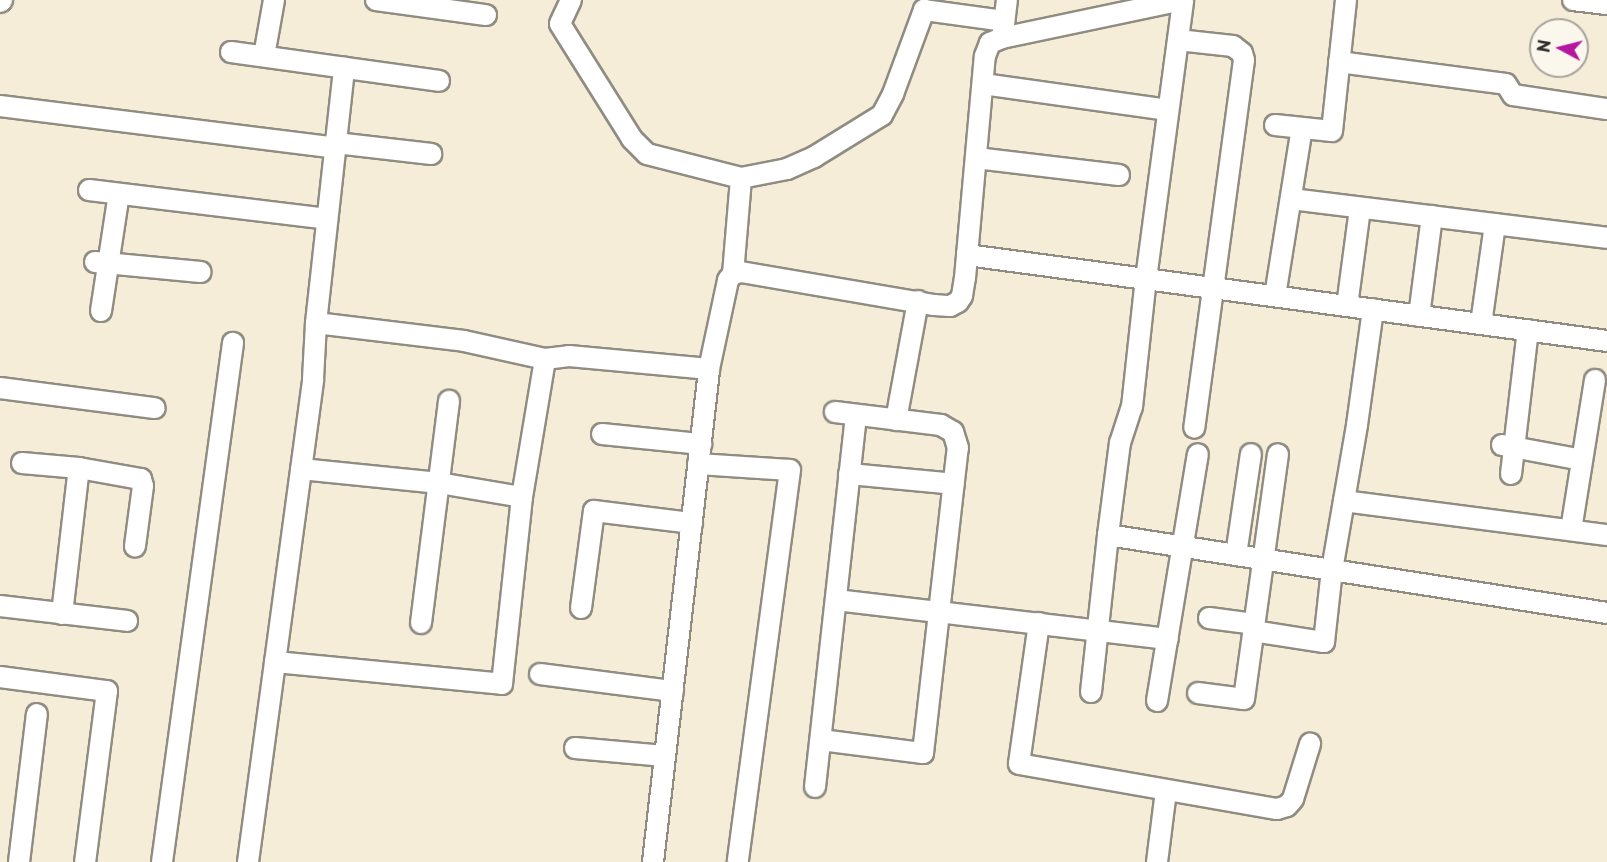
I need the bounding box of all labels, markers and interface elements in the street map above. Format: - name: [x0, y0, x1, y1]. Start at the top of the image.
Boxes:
- north arrow: [1529, 18, 1589, 78]
- text: N: [1530, 38, 1556, 54]

